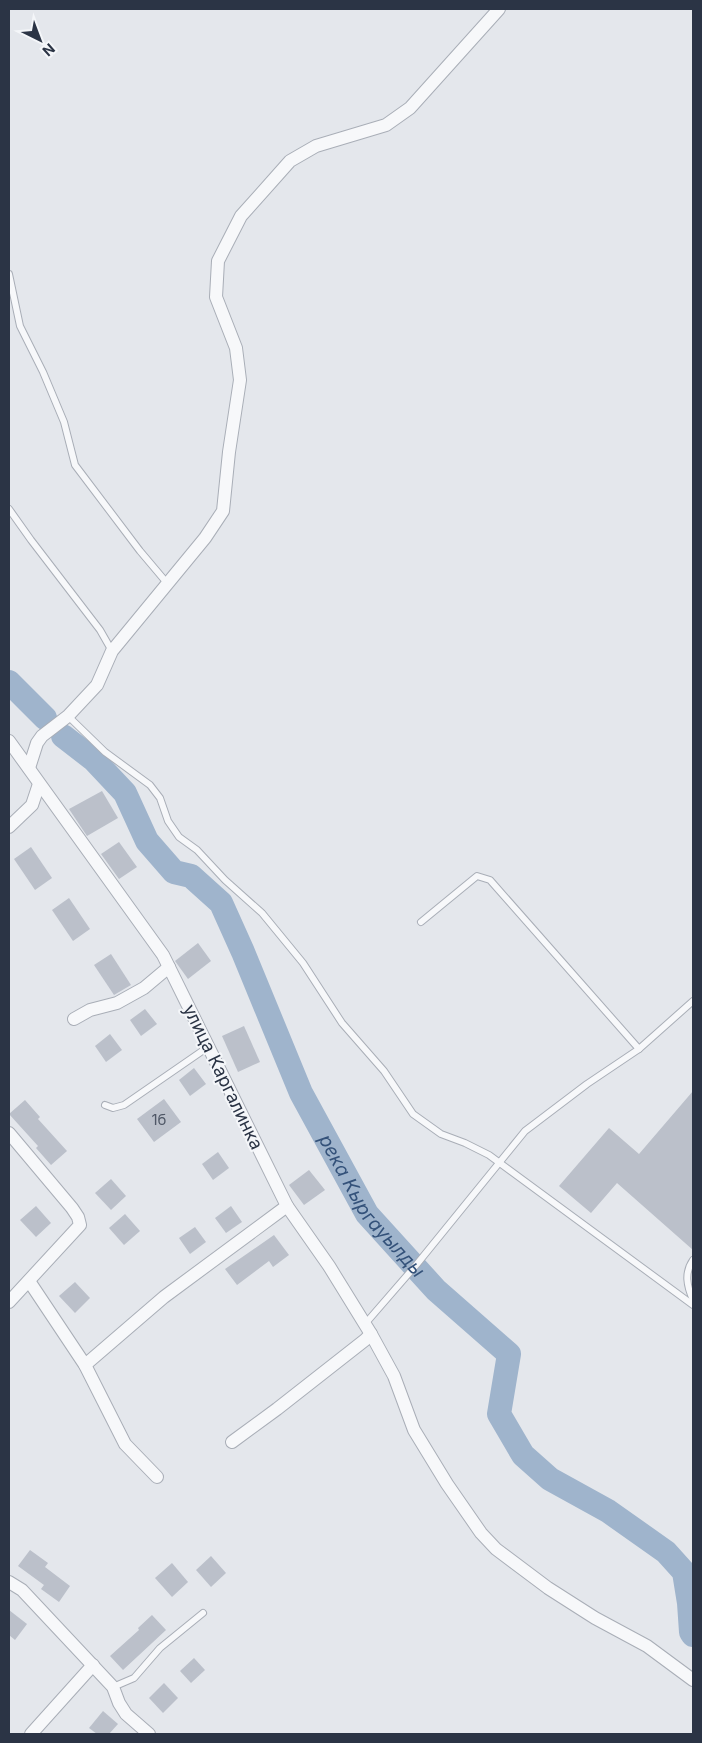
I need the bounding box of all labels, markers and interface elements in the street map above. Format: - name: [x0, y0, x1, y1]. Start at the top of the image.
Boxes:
- north arrow: [15, 15, 65, 65]
- text: N: [39, 40, 59, 60]
- street label: улица Каргалинка: [179, 1001, 268, 1153]
- house number: 1б: [152, 1110, 167, 1129]
- water label: река Кыргауылды: [313, 1130, 429, 1282]

